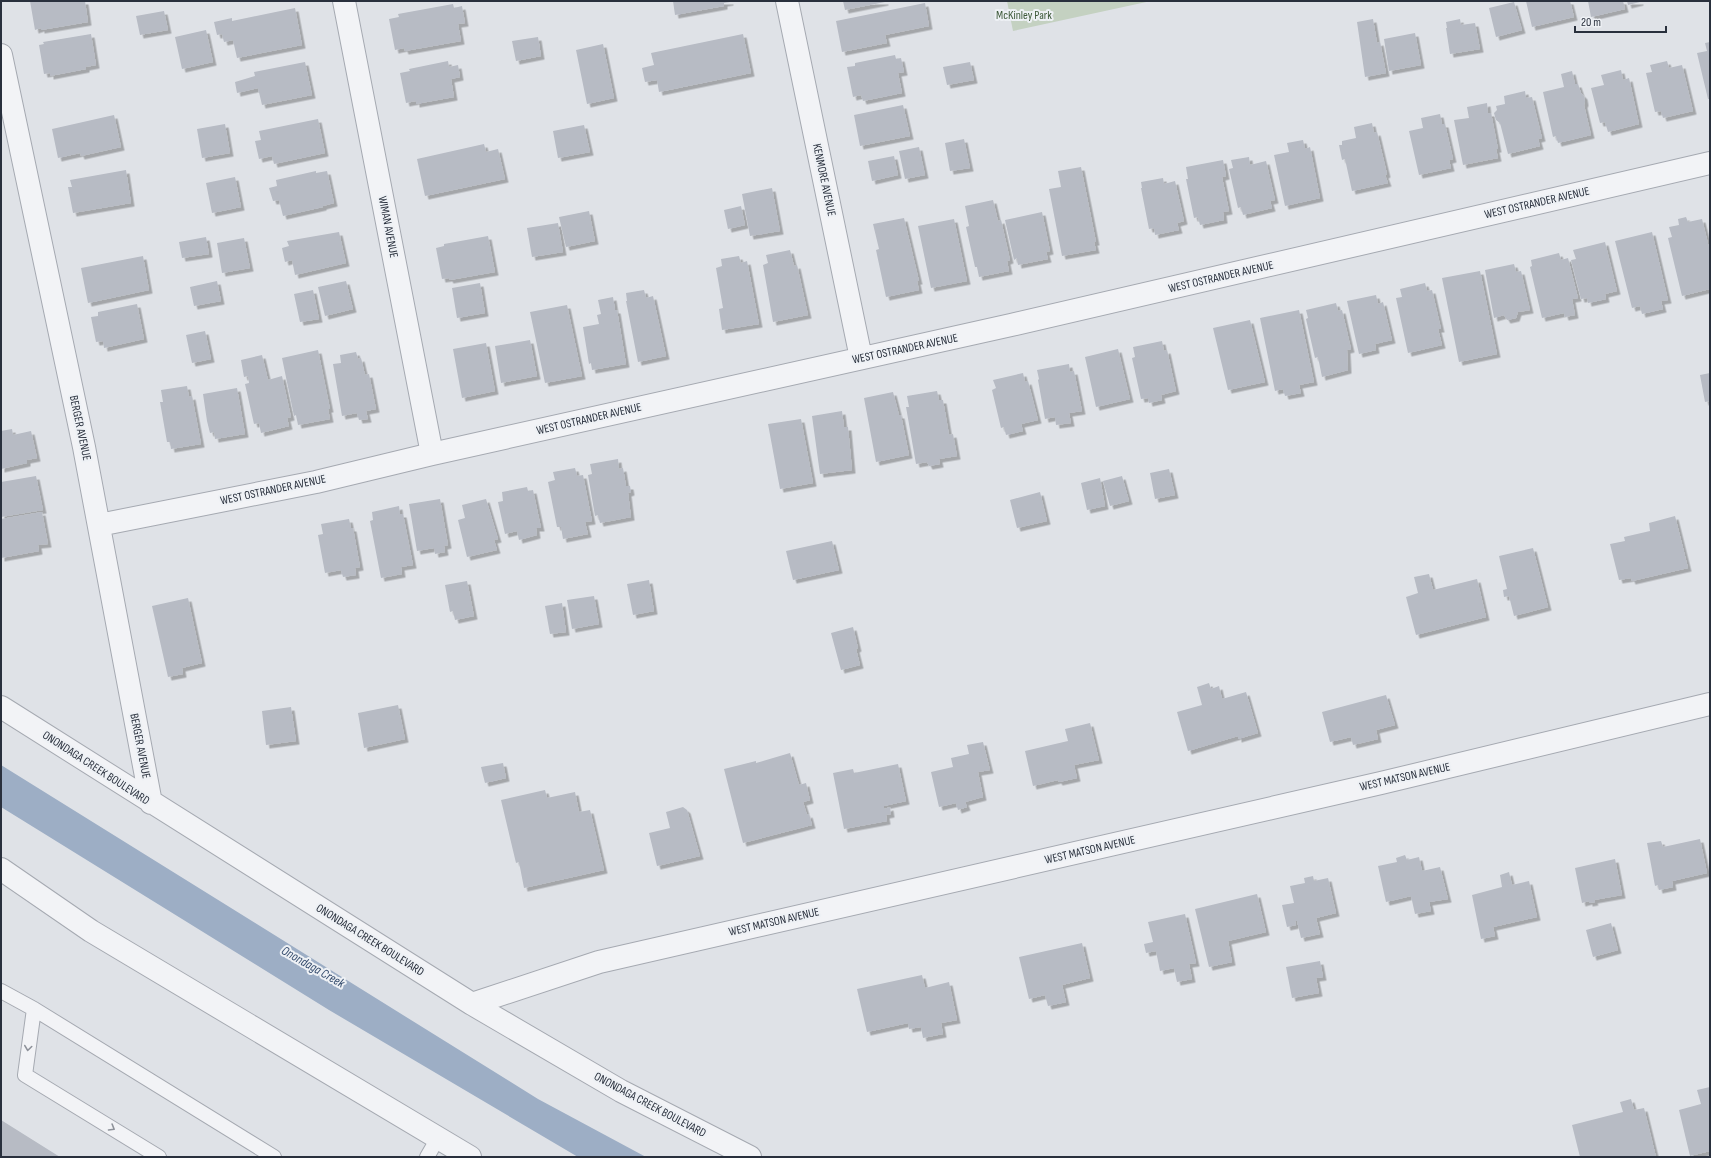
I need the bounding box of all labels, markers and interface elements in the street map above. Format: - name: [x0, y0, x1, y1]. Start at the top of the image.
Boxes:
- park label: McKinley Park: [996, 8, 1052, 23]
- scale bar: [1575, 8, 1666, 34]
- text: 20 m: [1581, 15, 1601, 30]
- street label: KENMORE AVENUE: [809, 142, 839, 218]
- street label: WEST OSTRANDER AVENUE: [1483, 184, 1591, 222]
- street label: WIMAN AVENUE: [375, 195, 401, 259]
- street label: WEST OSTRANDER AVENUE: [1167, 258, 1275, 296]
- street label: WEST OSTRANDER AVENUE: [851, 330, 959, 368]
- street label: BERGER AVENUE: [66, 394, 94, 462]
- street label: WEST OSTRANDER AVENUE: [535, 400, 643, 438]
- street label: WEST OSTRANDER AVENUE: [219, 471, 327, 509]
- street label: BERGER AVENUE: [126, 712, 154, 780]
- street label: ONONDAGA CREEK BOULEVARD: [40, 728, 152, 808]
- street label: WEST MATSON AVENUE: [1358, 759, 1452, 795]
- street label: WEST MATSON AVENUE: [1043, 832, 1137, 868]
- street label: ONONDAGA CREEK BOULEVARD: [313, 901, 427, 979]
- street label: WEST MATSON AVENUE: [727, 904, 821, 940]
- water label: Onondaga Creek: [279, 943, 348, 992]
- one-way arrow: [24, 1045, 33, 1051]
- street label: ONONDAGA CREEK BOULEVARD: [591, 1069, 709, 1141]
- one-way arrow: [108, 1124, 115, 1131]

